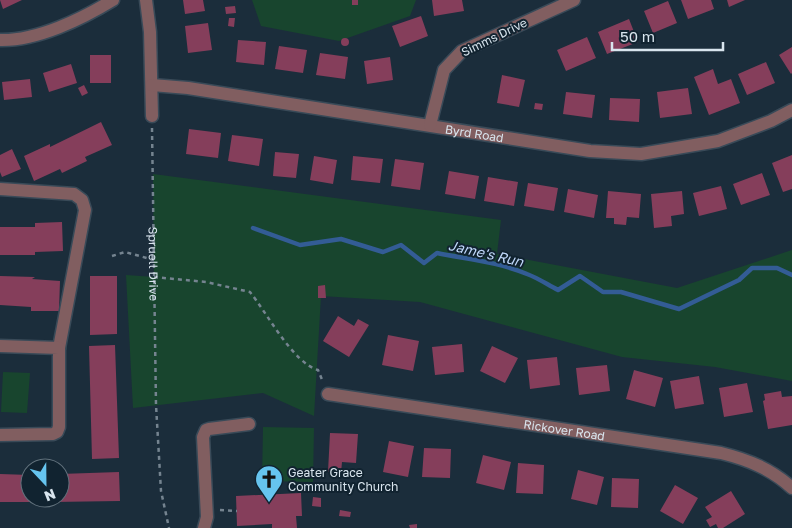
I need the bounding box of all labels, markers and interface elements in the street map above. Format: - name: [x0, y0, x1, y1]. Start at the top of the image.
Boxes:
- street label: Simms Drive: [459, 15, 529, 59]
- scale bar: [612, 20, 723, 52]
- text: 50 m: [620, 27, 655, 45]
- street label: Byrd Road: [444, 121, 505, 145]
- street label: Spruell Drive: [146, 227, 162, 301]
- water label: Jame's Run: [447, 236, 526, 270]
- street label: Rickover Road: [523, 416, 606, 443]
- north arrow: [20, 458, 70, 508]
- church icon: Geater Grace Community Church: [254, 464, 284, 503]
- place label: Geater Grace Community Church: [288, 465, 399, 494]
- text: N: [42, 486, 58, 505]

